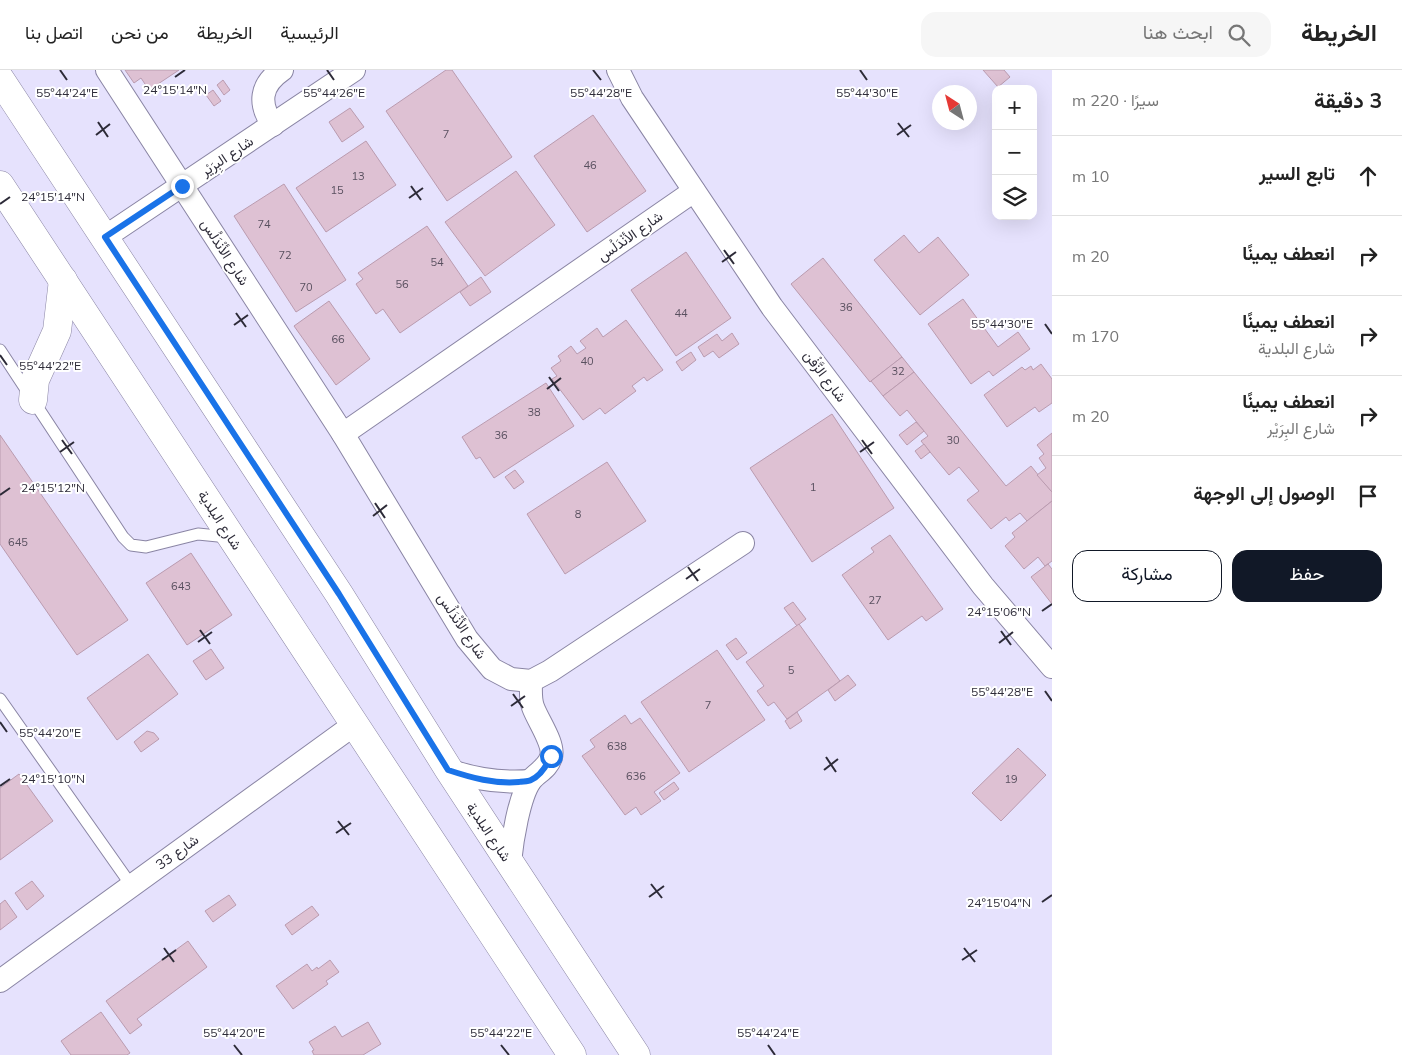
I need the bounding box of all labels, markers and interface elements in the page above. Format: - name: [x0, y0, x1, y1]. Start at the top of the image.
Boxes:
- search box: [921, 12, 1271, 57]
- text: الخريطة: [1301, 17, 1377, 47]
- text: ابحث هنا: [1143, 20, 1213, 44]
- text: اتصل بنا: [25, 21, 83, 44]
- text: من نحن: [111, 21, 169, 44]
- text: الخريطة: [197, 21, 252, 44]
- text: الرئيسية: [280, 21, 339, 44]
- icon: search: [1225, 21, 1253, 49]
- text: 24°15'14"N: [143, 82, 207, 97]
- text: 55°44'24"E: [36, 85, 98, 100]
- text: 55°44'26"E: [303, 85, 365, 100]
- text: 55°44'28"E: [570, 85, 632, 100]
- text: 55°44'30"E: [836, 85, 898, 100]
- north arrow: [932, 85, 977, 130]
- map controls: [992, 85, 1037, 220]
- button: +: [992, 85, 1037, 130]
- text: 3 دقيقة: [1314, 87, 1382, 113]
- text: سيرًا · 220 m: [1072, 90, 1159, 110]
- house number: 7: [443, 127, 449, 141]
- button: −: [992, 130, 1037, 175]
- street label: شارع البِرَيْر: [196, 132, 258, 183]
- house number: 46: [583, 158, 597, 172]
- text: تابع السير: [1259, 161, 1335, 185]
- icon: ahead: [1354, 162, 1382, 190]
- text: 10 m: [1072, 166, 1109, 186]
- house number: 13: [351, 169, 365, 183]
- route end: [171, 175, 194, 198]
- button: layers: [992, 175, 1037, 220]
- house number: 15: [330, 183, 344, 197]
- text: 24°15'14"N: [21, 189, 85, 204]
- street label: شارع الأنْدَلُس: [594, 207, 667, 267]
- street label: شارع الأنْدَلُس: [195, 215, 253, 290]
- house number: 74: [257, 217, 271, 231]
- text: انعطف يمينًا: [1242, 241, 1335, 265]
- icon: right: [1354, 242, 1382, 270]
- text: 20 m: [1072, 246, 1109, 266]
- house number: 72: [278, 248, 292, 262]
- house number: 54: [430, 255, 444, 269]
- house number: 56: [395, 277, 409, 291]
- house number: 70: [299, 280, 313, 294]
- house number: 36: [839, 300, 853, 314]
- house number: 44: [674, 306, 688, 320]
- text: انعطف يمينًا: [1242, 309, 1335, 333]
- text: 55°44'30"E: [971, 316, 1033, 331]
- icon: right: [1354, 322, 1382, 350]
- text: 170 m: [1072, 326, 1119, 346]
- house number: 66: [331, 332, 345, 346]
- text: شارع البلدية: [1258, 338, 1335, 358]
- street label: شارع الزَّفْن: [798, 346, 851, 407]
- house number: 40: [580, 354, 594, 368]
- text: 55°44'22"E: [19, 358, 81, 373]
- house number: 32: [891, 364, 905, 378]
- text: انعطف يمينًا: [1242, 389, 1335, 413]
- icon: right: [1354, 402, 1382, 430]
- house number: 38: [527, 405, 541, 419]
- text: 20 m: [1072, 406, 1109, 426]
- text: شارع البِرَيْر: [1267, 418, 1335, 438]
- house number: 36: [494, 428, 508, 442]
- house number: 30: [946, 433, 960, 447]
- text: 24°15'12"N: [21, 480, 85, 495]
- house number: 1: [810, 480, 816, 494]
- text: الوصول إلى الوجهة: [1193, 481, 1335, 505]
- icon: arrive: [1354, 482, 1382, 510]
- street label: شارع البلدية: [192, 487, 246, 554]
- house number: 8: [575, 507, 582, 521]
- house number: 645: [8, 535, 28, 549]
- button: مشاركة: [1072, 550, 1222, 602]
- button: حفظ: [1232, 550, 1382, 602]
- house number: 643: [171, 579, 191, 593]
- street label: شارع الأنْدَلُس: [432, 590, 491, 664]
- house number: 27: [868, 593, 882, 607]
- text: 24°15'06"N: [967, 604, 1031, 619]
- house number: 5: [788, 663, 795, 677]
- text: 55°44'28"E: [971, 684, 1033, 699]
- house number: 7: [705, 698, 711, 712]
- text: 55°44'20"E: [19, 725, 81, 740]
- house number: 638: [607, 739, 627, 753]
- route start: [540, 745, 563, 768]
- house number: 636: [626, 769, 646, 783]
- text: 24°15'10"N: [21, 771, 85, 786]
- house number: 19: [1004, 772, 1018, 786]
- street label: شارع البلدية: [461, 799, 515, 866]
- street label: شارع 33: [152, 830, 203, 875]
- text: 24°15'04"N: [967, 895, 1031, 910]
- text: 55°44'20"E: [203, 1025, 265, 1040]
- text: 55°44'22"E: [470, 1025, 532, 1040]
- text: 55°44'24"E: [737, 1025, 799, 1040]

